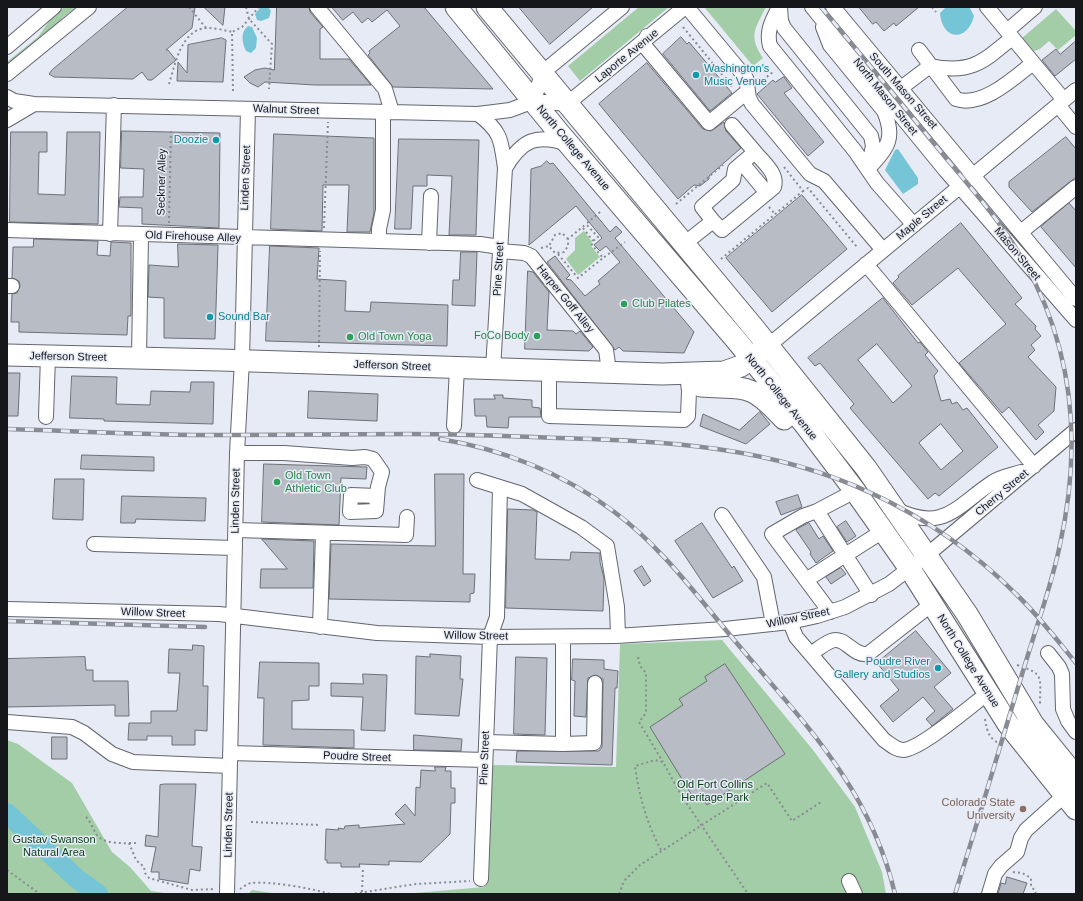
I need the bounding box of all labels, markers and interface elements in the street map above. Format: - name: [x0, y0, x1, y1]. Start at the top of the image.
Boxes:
- street label: Laporte Avenue: [593, 26, 661, 86]
- street label: South Mason Street: [866, 50, 940, 132]
- street label: North Mason Street: [850, 56, 920, 138]
- place label: Washington's Music Venue: [704, 62, 769, 88]
- marker: Washington's Music Venue: [691, 70, 701, 80]
- street label: Walnut Street: [253, 102, 319, 118]
- street label: North College Avenue: [533, 103, 613, 193]
- place label: Doozie: [174, 133, 208, 147]
- marker: Doozie: [211, 135, 221, 145]
- street label: Linden Street: [238, 145, 254, 211]
- street label: Seckner Alley: [155, 148, 169, 216]
- street label: Maple Street: [894, 193, 950, 243]
- street label: Mason Street: [991, 225, 1043, 283]
- street label: Old Firehouse Alley: [145, 229, 241, 245]
- street label: Pine Street: [491, 241, 507, 297]
- street label: Harper Goff Alley: [533, 262, 597, 336]
- place label: Club Pilates: [632, 297, 691, 311]
- marker: Club Pilates: [619, 299, 629, 309]
- place label: Sound Bar: [218, 310, 270, 324]
- marker: Sound Bar: [205, 312, 215, 322]
- place label: FoCo Body: [474, 329, 529, 343]
- place label: Old Town Yoga: [358, 330, 432, 344]
- marker: FoCo Body: [532, 331, 542, 341]
- marker: Old Town Yoga: [345, 332, 355, 342]
- street label: Jefferson Street: [29, 350, 107, 364]
- street label: North College Avenue: [742, 351, 820, 443]
- street label: Jefferson Street: [353, 358, 431, 374]
- street label: Cherry Street: [973, 467, 1031, 519]
- street label: Linden Street: [229, 468, 243, 534]
- place label: Old Town Athletic Club: [285, 469, 347, 495]
- marker: Old Town Athletic Club: [272, 477, 282, 487]
- street label: Willow Street: [121, 605, 185, 621]
- street label: Willow Street: [765, 605, 831, 631]
- street label: North College Avenue: [934, 612, 1002, 710]
- street label: Willow Street: [444, 629, 508, 643]
- place label: Poudre River Gallery and Studios: [834, 655, 930, 681]
- marker: Poudre River Gallery and Studios: [933, 663, 943, 673]
- street label: Pine Street: [477, 731, 493, 785]
- street label: Poudre Street: [323, 749, 391, 765]
- park label: Old Fort Collins Heritage Park: [677, 778, 753, 804]
- street label: Linden Street: [222, 792, 236, 858]
- place label: Colorado State University: [942, 796, 1015, 822]
- marker: Colorado State University: [1018, 804, 1028, 814]
- park label: Gustav Swanson Natural Area: [12, 833, 96, 859]

